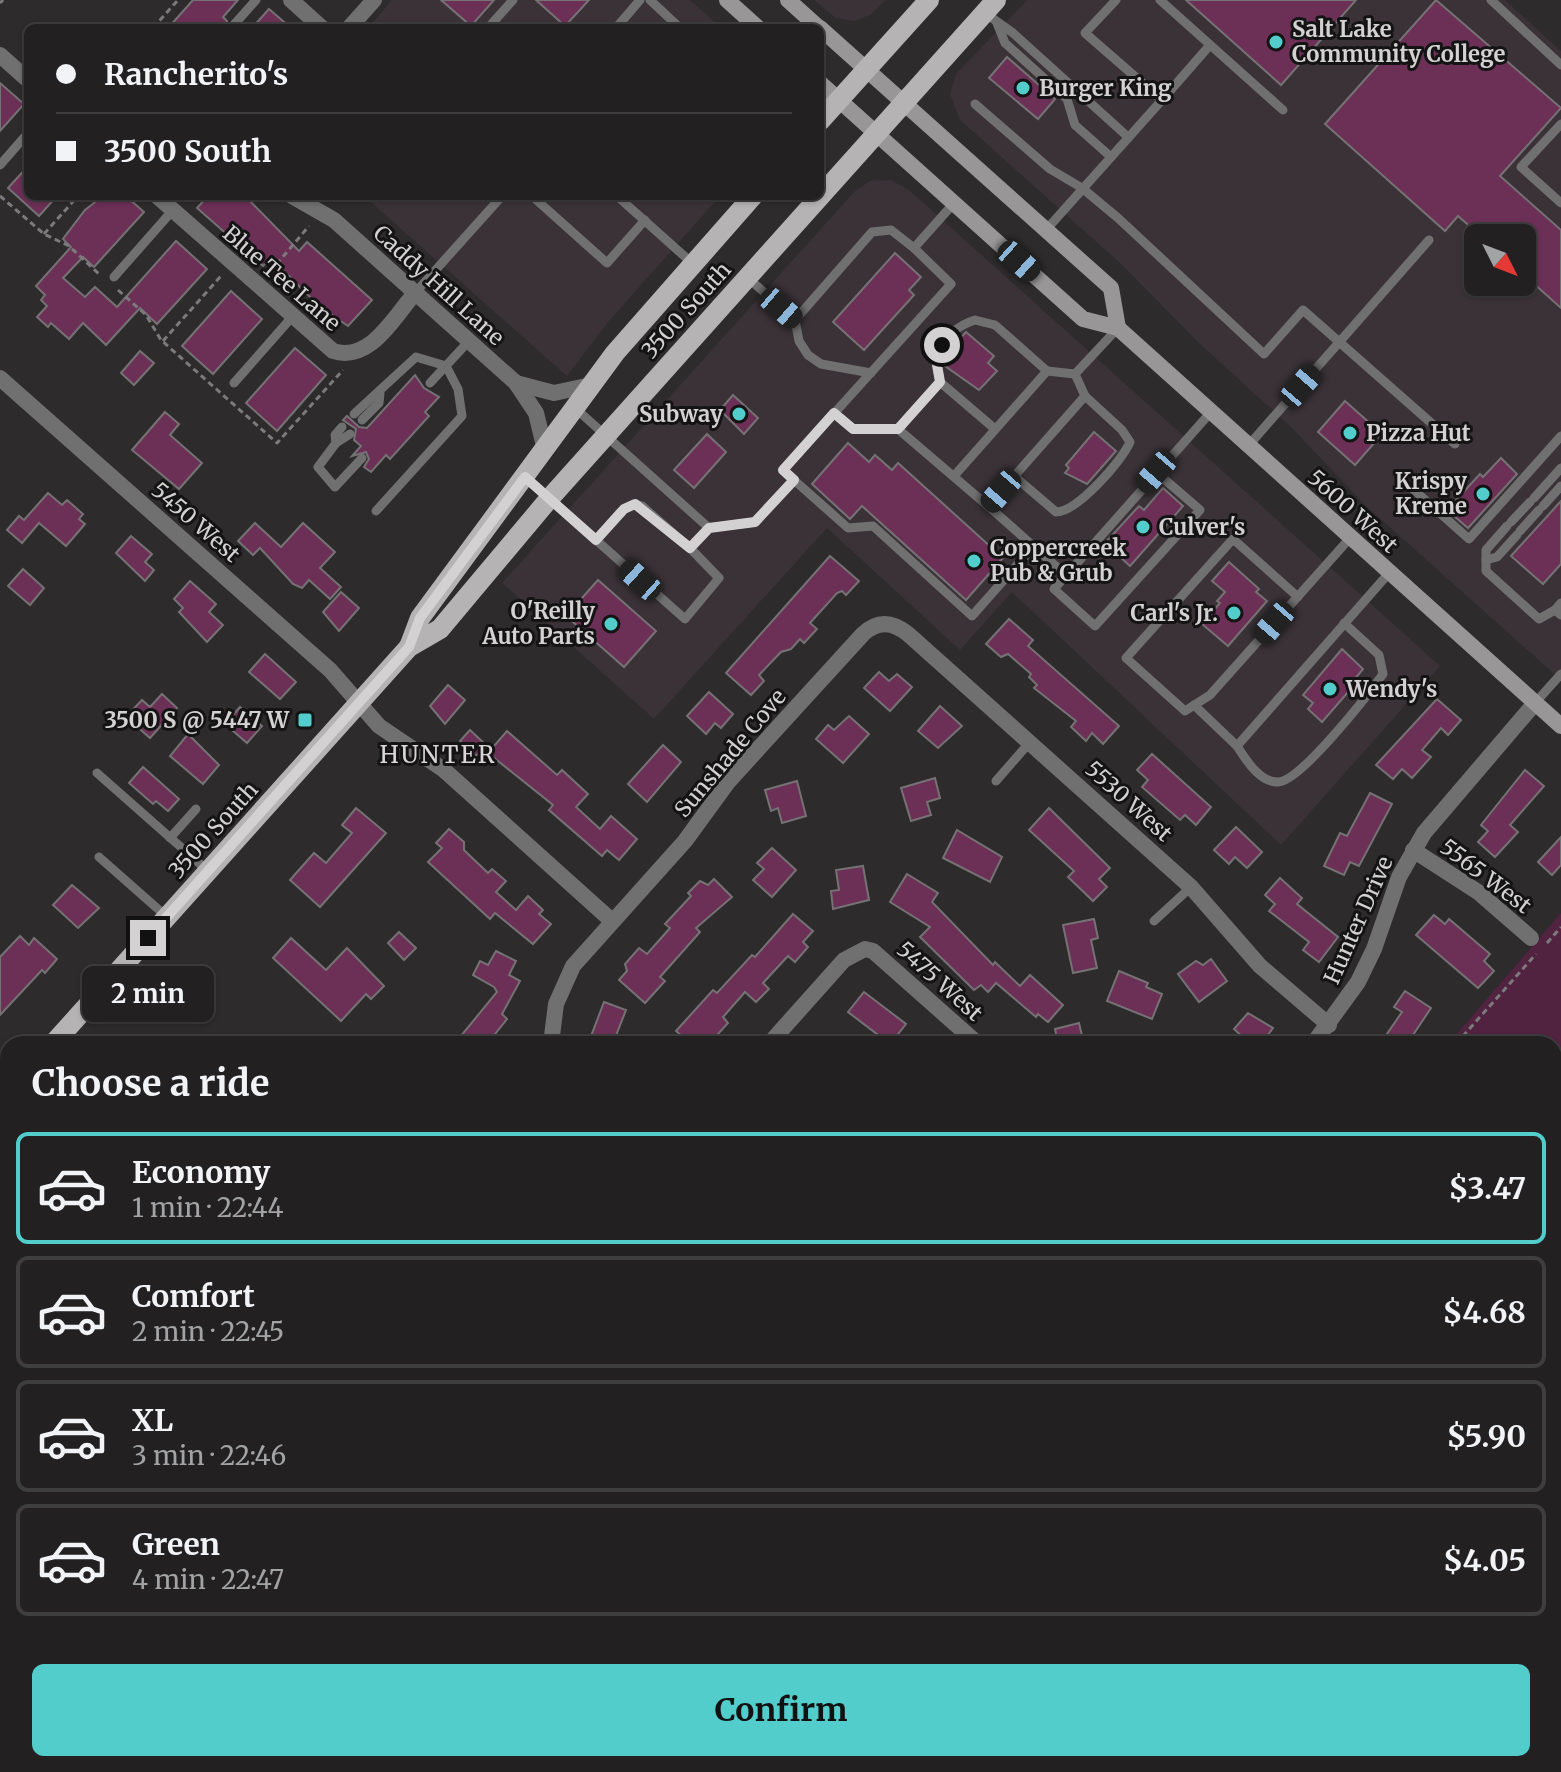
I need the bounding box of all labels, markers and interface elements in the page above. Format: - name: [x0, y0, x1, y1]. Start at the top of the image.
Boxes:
- place label: Salt Lake Community College: [1292, 15, 1506, 68]
- marker: Salt Lake Community College: [1267, 33, 1285, 51]
- text: Rancherito's: [104, 55, 288, 93]
- place label: Burger King: [1039, 74, 1172, 102]
- marker: Burger King: [1014, 79, 1032, 97]
- text: 3500 South: [104, 132, 271, 170]
- street label: Blue Tee Lane: [217, 219, 347, 337]
- street label: Caddy Hill Lane: [368, 219, 510, 351]
- north arrow: [1464, 224, 1536, 296]
- map controls: [1464, 224, 1536, 296]
- car: [993, 236, 1045, 286]
- street label: 3500 South: [635, 256, 737, 364]
- car: [755, 283, 807, 333]
- route start: [924, 327, 960, 363]
- car: [1276, 360, 1326, 412]
- place label: Subway: [639, 400, 724, 428]
- marker: Subway: [730, 405, 748, 423]
- place label: Pizza Hut: [1366, 419, 1471, 447]
- marker: Pizza Hut: [1341, 424, 1359, 442]
- car: [1131, 446, 1181, 498]
- street label: 5600 West: [1302, 463, 1404, 559]
- car: [976, 465, 1026, 517]
- place label: Krispy Kreme: [1395, 467, 1468, 520]
- street label: 5450 West: [146, 476, 246, 568]
- marker: Krispy Kreme: [1474, 485, 1492, 503]
- place label: Culver's: [1159, 513, 1245, 541]
- marker: Culver's: [1134, 518, 1152, 536]
- place label: Coppercreek Pub & Grub: [990, 534, 1127, 587]
- marker: Coppercreek Pub & Grub: [965, 552, 983, 570]
- car: [614, 555, 666, 605]
- place label: O'Reilly Auto Parts: [481, 597, 596, 650]
- car: [1249, 597, 1299, 649]
- place label: Carl's Jr.: [1131, 599, 1218, 627]
- marker: Carl's Jr.: [1225, 604, 1243, 622]
- marker: O'Reilly Auto Parts: [602, 615, 620, 633]
- place label: Wendy's: [1345, 675, 1437, 703]
- marker: Wendy's: [1321, 680, 1339, 698]
- street label: Sunshade Cove: [668, 683, 792, 823]
- place label: 3500 S @ 5447 W: [104, 706, 290, 734]
- marker: 3500 S @ 5447 W: [296, 711, 314, 729]
- district label: HUNTER: [380, 739, 496, 770]
- street label: 5530 West: [1080, 755, 1179, 848]
- street label: 3500 South: [162, 776, 264, 884]
- street label: 5565 West: [1435, 833, 1537, 920]
- street label: Hunter Drive: [1317, 852, 1399, 988]
- route end: [130, 920, 166, 956]
- street label: 5475 West: [891, 935, 989, 1027]
- callout: 2 min: [82, 966, 214, 1022]
- text: 2 min: [111, 977, 185, 1010]
- text: Choose a ride: [32, 1061, 269, 1106]
- icon: car: [36, 1152, 108, 1224]
- text: Economy: [132, 1153, 270, 1191]
- text: $3.47: [1449, 1169, 1526, 1207]
- text: 1 min · 22:44: [132, 1191, 284, 1224]
- icon: car: [36, 1276, 108, 1348]
- text: Comfort: [132, 1277, 255, 1315]
- text: $4.68: [1443, 1293, 1526, 1331]
- text: 2 min · 22:45: [132, 1315, 284, 1348]
- icon: car: [36, 1400, 108, 1472]
- text: XL: [132, 1401, 173, 1439]
- text: $5.90: [1447, 1417, 1526, 1455]
- text: 3 min · 22:46: [132, 1439, 286, 1472]
- icon: car: [36, 1524, 108, 1596]
- text: Green: [132, 1525, 220, 1563]
- text: $4.05: [1443, 1541, 1526, 1579]
- text: 4 min · 22:47: [132, 1563, 284, 1596]
- button: Confirm: [32, 1664, 1530, 1756]

